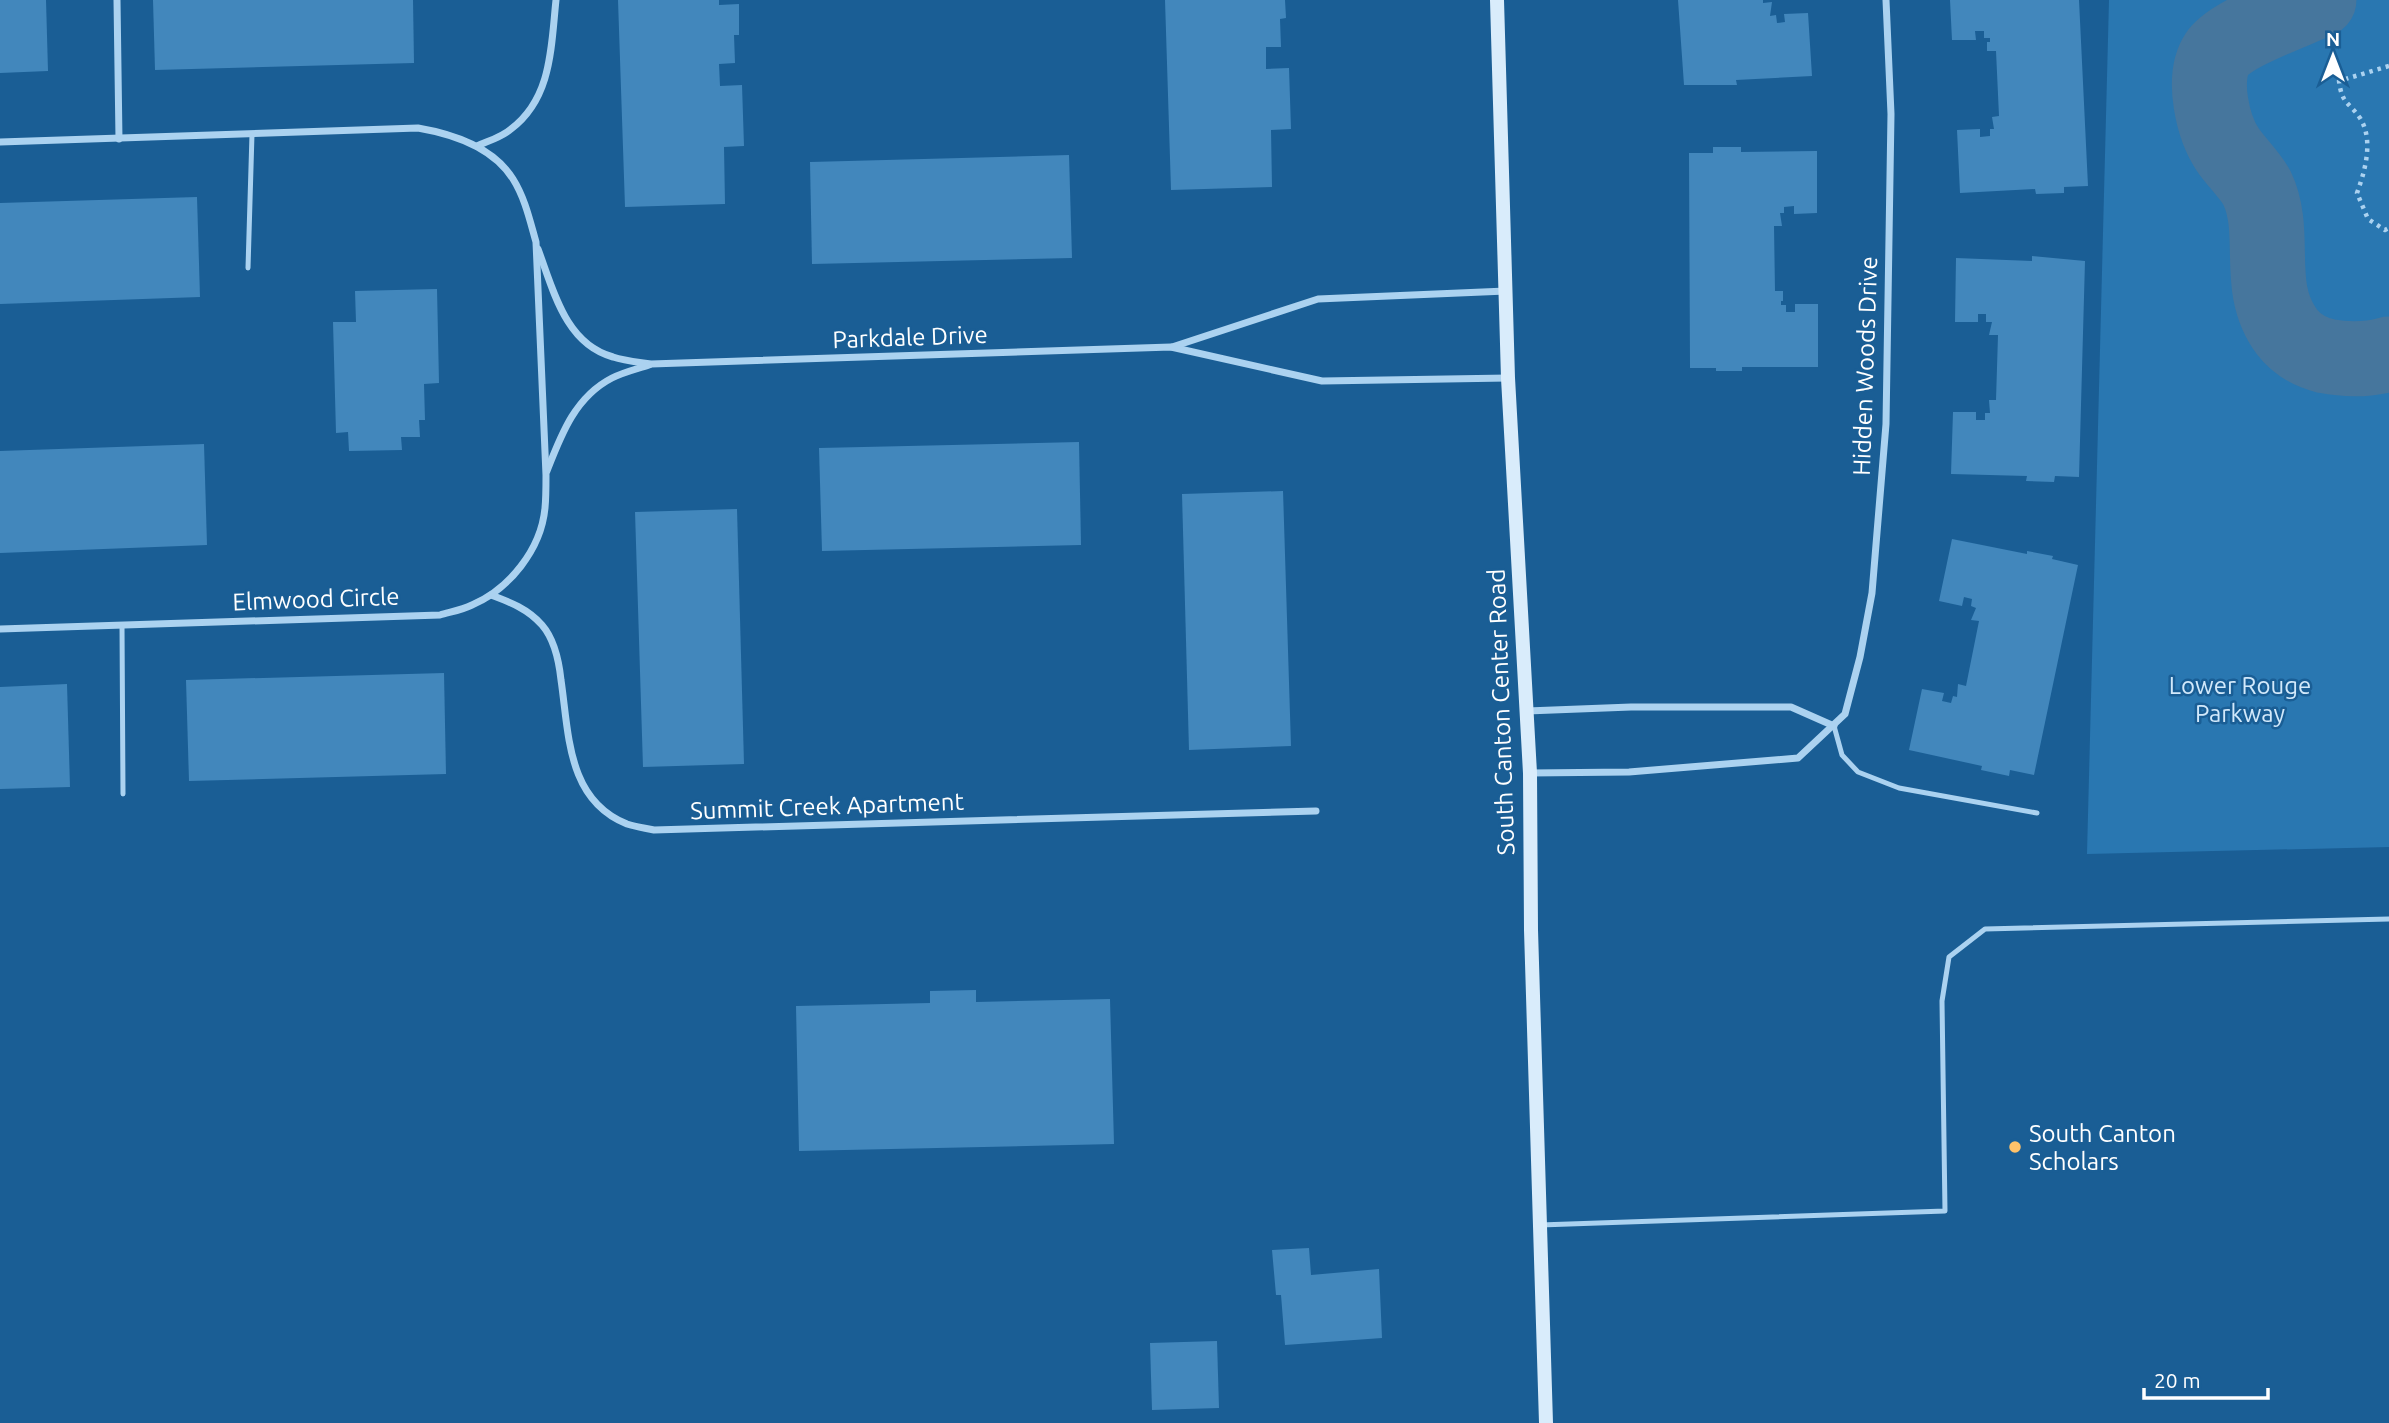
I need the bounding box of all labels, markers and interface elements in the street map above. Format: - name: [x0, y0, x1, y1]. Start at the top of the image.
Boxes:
- north arrow: [2298, 21, 2368, 91]
- text: N: [2326, 28, 2340, 50]
- street label: Hidden Woods Drive: [1848, 256, 1882, 476]
- street label: Parkdale Drive: [832, 321, 988, 353]
- street label: South Canton Center Road: [1483, 568, 1519, 856]
- street label: Elmwood Circle: [232, 583, 400, 615]
- park label: Lower Rouge Parkway: [2169, 672, 2311, 727]
- street label: Summit Creek Apartment: [690, 788, 965, 824]
- place label: South Canton Scholars: [2029, 1120, 2176, 1175]
- marker: South Canton Scholars: [2007, 1139, 2023, 1155]
- scale bar: [2144, 1356, 2268, 1400]
- text: 20 m: [2154, 1368, 2201, 1392]

